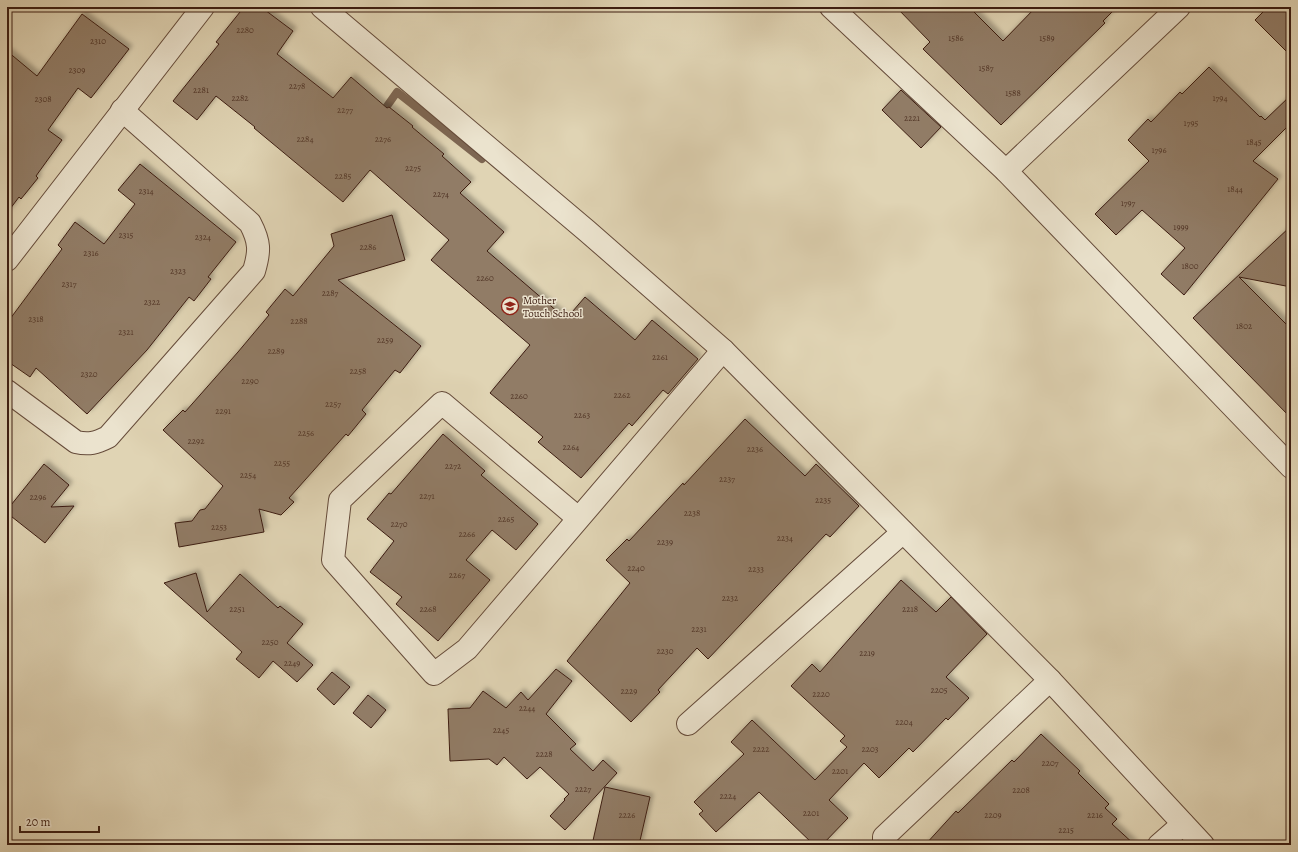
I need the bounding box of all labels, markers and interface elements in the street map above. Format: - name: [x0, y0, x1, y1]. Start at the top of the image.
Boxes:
- house number: 2280: [236, 24, 254, 36]
- house number: 1586: [948, 32, 964, 44]
- house number: 1589: [1039, 32, 1055, 44]
- house number: 2310: [90, 35, 106, 47]
- house number: 1587: [978, 62, 994, 74]
- house number: 2309: [69, 64, 85, 76]
- house number: 2278: [289, 80, 305, 92]
- house number: 2281: [193, 84, 209, 96]
- house number: 1588: [1005, 87, 1021, 99]
- house number: 2282: [231, 92, 249, 104]
- house number: 1794: [1212, 92, 1228, 104]
- house number: 2308: [34, 93, 52, 105]
- house number: 2277: [337, 104, 353, 116]
- house number: 2221: [904, 112, 920, 124]
- house number: 1795: [1184, 117, 1199, 129]
- house number: 2284: [297, 133, 314, 145]
- house number: 2276: [375, 133, 391, 145]
- house number: 1845: [1246, 136, 1262, 148]
- house number: 1796: [1151, 144, 1167, 156]
- house number: 2275: [405, 162, 421, 174]
- house number: 2285: [335, 170, 352, 182]
- house number: 1844: [1227, 183, 1243, 195]
- house number: 2314: [138, 185, 154, 197]
- house number: 2274: [433, 188, 449, 200]
- house number: 1797: [1121, 197, 1136, 209]
- house number: 1999: [1173, 221, 1189, 233]
- house number: 2315: [119, 229, 134, 241]
- house number: 2324: [195, 231, 211, 243]
- house number: 2286: [359, 241, 377, 253]
- house number: 2316: [83, 247, 99, 259]
- house number: 1800: [1181, 260, 1199, 272]
- house number: 2323: [170, 265, 186, 277]
- house number: 2260: [476, 272, 494, 284]
- house number: 2317: [62, 278, 77, 290]
- house number: 2287: [322, 287, 339, 299]
- place label: Mother Touch School: [523, 293, 583, 321]
- house number: 2322: [144, 296, 161, 308]
- school or university icon: Mother Touch School: [500, 296, 520, 316]
- house number: 2318: [28, 313, 44, 325]
- house number: 2288: [290, 315, 308, 327]
- house number: 1802: [1236, 320, 1253, 332]
- house number: 2321: [118, 326, 134, 338]
- house number: 2259: [377, 334, 393, 346]
- house number: 2289: [267, 345, 285, 357]
- house number: 2261: [652, 351, 668, 363]
- house number: 2258: [350, 365, 366, 377]
- house number: 2320: [80, 368, 98, 380]
- house number: 2290: [241, 375, 259, 387]
- house number: 2262: [614, 389, 631, 401]
- house number: 2260: [510, 390, 528, 402]
- house number: 2257: [325, 398, 341, 410]
- house number: 2291: [215, 405, 231, 417]
- house number: 2263: [574, 409, 590, 421]
- house number: 2256: [298, 427, 314, 439]
- house number: 2292: [188, 435, 205, 447]
- house number: 2264: [563, 441, 579, 453]
- house number: 2236: [747, 443, 763, 455]
- house number: 2255: [274, 457, 290, 469]
- house number: 2272: [445, 460, 462, 472]
- house number: 2254: [240, 469, 256, 481]
- house number: 2237: [719, 473, 735, 485]
- house number: 2271: [419, 490, 435, 502]
- house number: 2296: [30, 491, 46, 503]
- house number: 2235: [815, 494, 831, 506]
- house number: 2238: [684, 507, 700, 519]
- house number: 2265: [498, 513, 514, 525]
- house number: 2270: [390, 518, 408, 530]
- house number: 2253: [211, 521, 227, 533]
- house number: 2266: [459, 528, 475, 540]
- house number: 2234: [777, 532, 793, 544]
- house number: 2239: [657, 536, 673, 548]
- house number: 2240: [627, 562, 645, 574]
- house number: 2233: [748, 563, 764, 575]
- house number: 2267: [449, 569, 465, 581]
- house number: 2232: [722, 592, 739, 604]
- house number: 2251: [229, 603, 245, 615]
- house number: 2268: [419, 603, 437, 615]
- house number: 2218: [902, 603, 918, 615]
- house number: 2231: [691, 623, 707, 635]
- house number: 2250: [261, 636, 279, 648]
- house number: 2230: [656, 645, 674, 657]
- house number: 2219: [859, 647, 875, 659]
- house number: 2249: [284, 657, 300, 669]
- house number: 2205: [930, 684, 948, 696]
- house number: 2229: [621, 685, 637, 697]
- house number: 2220: [812, 688, 830, 700]
- house number: 2244: [519, 702, 535, 714]
- house number: 2204: [895, 716, 913, 728]
- house number: 2245: [493, 724, 509, 736]
- house number: 2222: [752, 743, 770, 755]
- house number: 2203: [861, 743, 879, 755]
- house number: 2228: [535, 748, 553, 760]
- house number: 2207: [1041, 757, 1059, 769]
- house number: 2201: [832, 765, 848, 777]
- house number: 2227: [575, 783, 592, 795]
- house number: 2208: [1012, 784, 1030, 796]
- house number: 2224: [720, 790, 736, 802]
- house number: 2201: [803, 807, 819, 819]
- scale bar: [20, 808, 99, 834]
- house number: 2226: [619, 809, 635, 821]
- house number: 2209: [984, 809, 1002, 821]
- house number: 2216: [1087, 809, 1103, 821]
- text: 20 m: [26, 814, 50, 830]
- house number: 2215: [1058, 824, 1074, 836]

